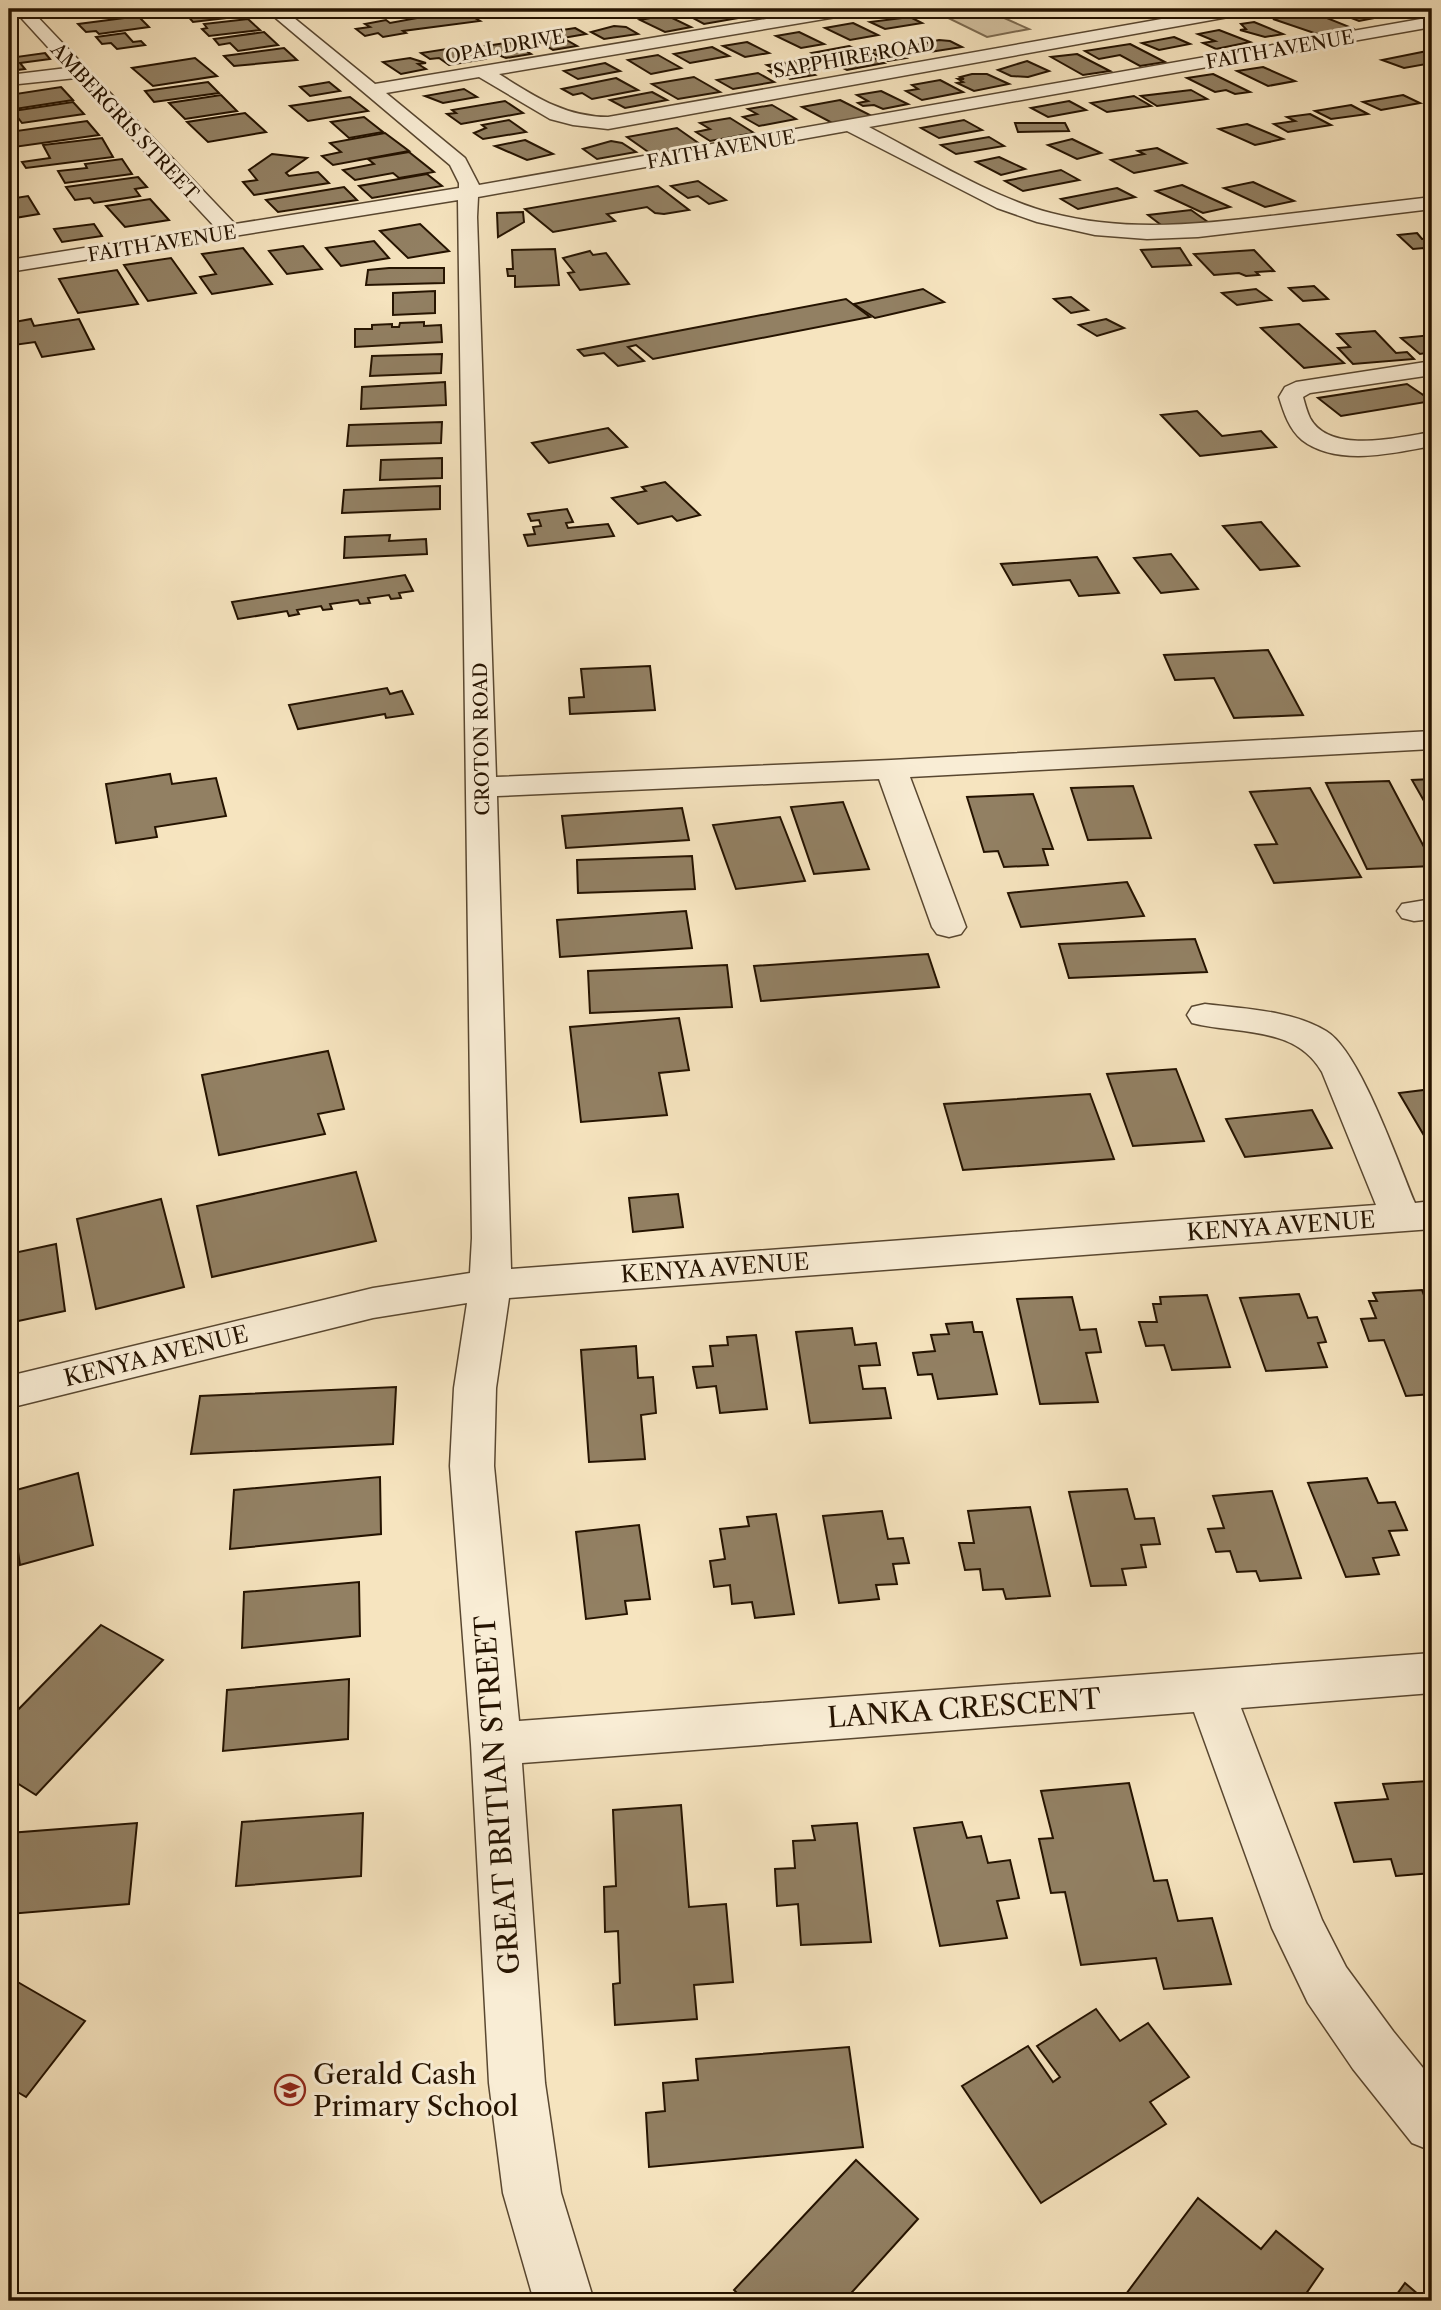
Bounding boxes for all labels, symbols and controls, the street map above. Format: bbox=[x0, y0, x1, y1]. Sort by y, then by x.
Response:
street label: OPAL DRIVE bbox=[443, 25, 567, 68]
street label: FAITH AVENUE bbox=[1204, 25, 1356, 74]
street label: SAPPHIRE ROAD bbox=[771, 32, 937, 83]
street label: AMBERGRIS STREET bbox=[45, 37, 204, 205]
street label: FAITH AVENUE bbox=[645, 125, 797, 174]
street label: FAITH AVENUE bbox=[86, 220, 238, 267]
street label: CROTON ROAD bbox=[469, 662, 494, 816]
street label: KENYA AVENUE bbox=[1186, 1205, 1376, 1247]
street label: KENYA AVENUE bbox=[620, 1247, 810, 1289]
street label: KENYA AVENUE bbox=[61, 1320, 251, 1392]
street label: GREAT BRITIAN STREET bbox=[467, 1614, 527, 1976]
street label: LANKA CRESCENT bbox=[826, 1681, 1102, 1735]
place label: Gerald Cash Primary School bbox=[313, 2057, 518, 2123]
school or university icon: Gerald Cash Primary School bbox=[273, 2073, 307, 2107]

